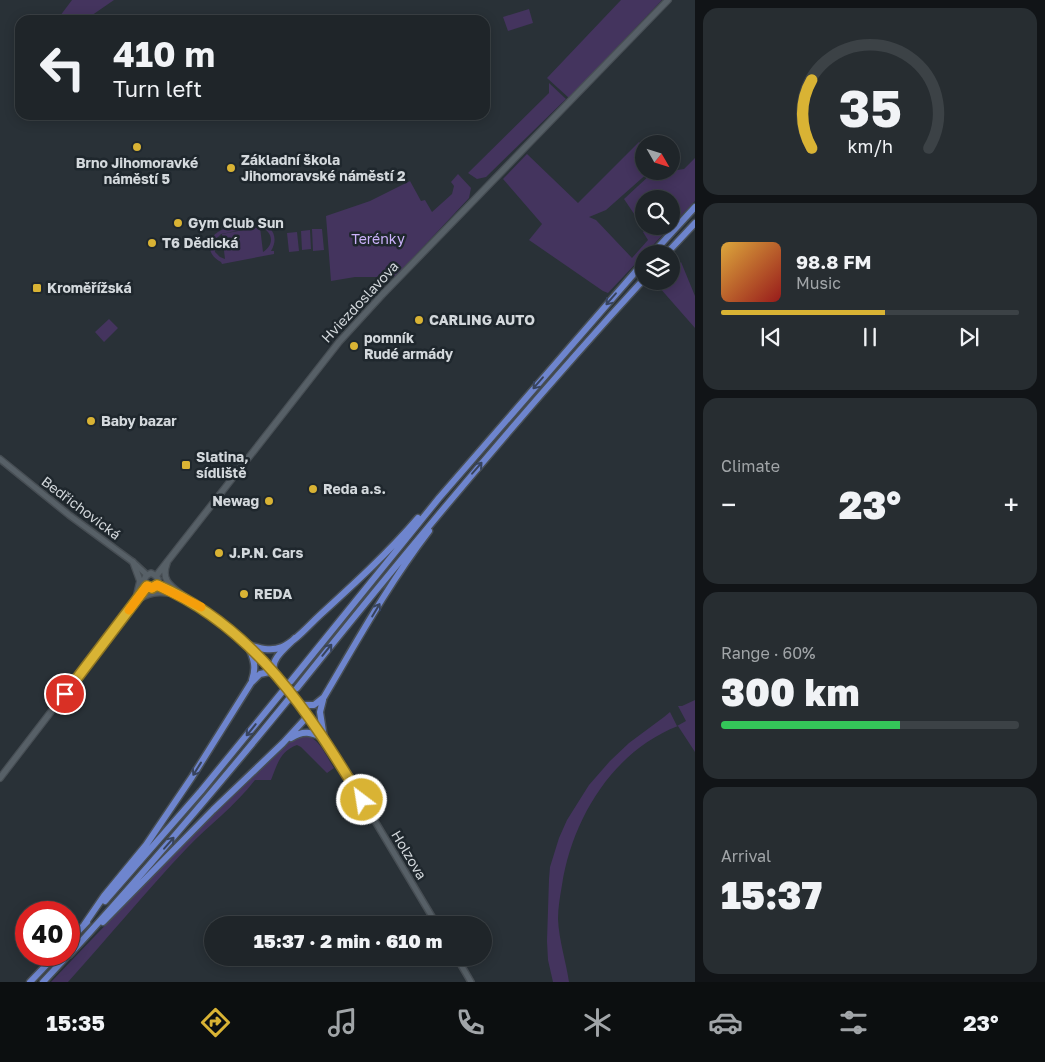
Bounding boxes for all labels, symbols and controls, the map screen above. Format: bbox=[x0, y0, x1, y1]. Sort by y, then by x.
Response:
text: 410 m bbox=[113, 33, 215, 75]
icon: left bbox=[30, 35, 95, 100]
text: Turn left bbox=[113, 75, 202, 102]
text: 35 bbox=[838, 76, 902, 138]
north arrow bbox=[635, 135, 680, 180]
map controls bbox=[635, 135, 680, 290]
text: km/h bbox=[847, 135, 893, 157]
marker: Brno Jihomoravké náměstí 5 bbox=[131, 141, 143, 153]
place label: Základní škola Jihomoravské náměstí 2 bbox=[241, 151, 406, 184]
place label: Brno Jihomoravké náměstí 5 bbox=[76, 154, 198, 187]
marker: Základní škola Jihomoravské náměstí 2 bbox=[225, 162, 237, 174]
button: search bbox=[635, 190, 680, 235]
place label: Gym Club Sun bbox=[188, 214, 284, 231]
marker: Gym Club Sun bbox=[172, 217, 184, 229]
park label: Terénky bbox=[351, 230, 405, 247]
place label: T6 Dědická bbox=[162, 234, 238, 251]
marker: T6 Dědická bbox=[146, 237, 158, 249]
button: layers bbox=[635, 245, 680, 290]
text: 98.8 FM bbox=[796, 250, 871, 273]
street label: Hviezdoslavova bbox=[318, 257, 402, 346]
text: Music bbox=[796, 273, 841, 293]
place label: Kroměřížská bbox=[47, 279, 132, 296]
marker: Kroměřížská bbox=[31, 282, 43, 294]
one-way arrow bbox=[605, 292, 617, 305]
place label: CARLING AUTO bbox=[429, 311, 535, 328]
marker: CARLING AUTO bbox=[413, 314, 425, 326]
icon: previous bbox=[757, 323, 785, 351]
icon: pause bbox=[856, 323, 884, 351]
icon: next bbox=[955, 323, 983, 351]
place label: pomník Rudé armády bbox=[364, 329, 454, 362]
marker: pomník Rudé armády bbox=[348, 340, 360, 352]
one-way arrow bbox=[533, 376, 544, 389]
place label: Baby bazar bbox=[101, 412, 177, 429]
marker: Baby bazar bbox=[85, 415, 97, 427]
place label: Slatina, sídliště bbox=[196, 448, 249, 481]
text: Climate bbox=[721, 456, 780, 476]
marker: Slatina, sídliště bbox=[180, 459, 192, 471]
one-way arrow bbox=[472, 462, 483, 475]
street label: Bedřichovická bbox=[38, 472, 124, 543]
place label: Reda a.s. bbox=[323, 480, 386, 497]
text: 23° bbox=[839, 482, 901, 527]
marker: Reda a.s. bbox=[307, 483, 319, 495]
text: − bbox=[721, 488, 736, 521]
text: + bbox=[1004, 488, 1019, 521]
place label: Newag bbox=[212, 492, 259, 509]
marker: Newag bbox=[263, 495, 275, 507]
place label: J.P.N. Cars bbox=[229, 544, 303, 561]
marker: J.P.N. Cars bbox=[213, 547, 225, 559]
place label: REDA bbox=[254, 585, 292, 602]
marker: REDA bbox=[238, 588, 250, 600]
one-way arrow bbox=[371, 603, 381, 617]
text: Range · 60% bbox=[721, 643, 816, 663]
one-way arrow bbox=[322, 644, 333, 657]
text: 300 km bbox=[721, 669, 860, 714]
pin bbox=[44, 673, 86, 715]
icon: arrive bbox=[51, 680, 79, 708]
one-way arrow bbox=[246, 723, 257, 736]
one-way arrow bbox=[192, 762, 203, 776]
position arrow bbox=[335, 773, 387, 825]
street label: Holzova bbox=[388, 827, 431, 882]
one-way arrow bbox=[163, 837, 174, 850]
text: Arrival bbox=[721, 846, 771, 866]
text: 15:37 bbox=[721, 872, 822, 917]
speed limit sign: 40 bbox=[15, 901, 80, 966]
text: 15:37 · 2 min · 610 m bbox=[254, 929, 442, 952]
icon: directions bbox=[198, 1005, 233, 1040]
icon: music bbox=[325, 1005, 360, 1040]
icon: phone bbox=[453, 1005, 488, 1040]
icon: climate bbox=[580, 1005, 615, 1040]
icon: car bbox=[708, 1005, 743, 1040]
icon: filters bbox=[836, 1005, 871, 1040]
text: 15:35 bbox=[46, 1009, 105, 1036]
text: 23° bbox=[963, 1009, 999, 1036]

